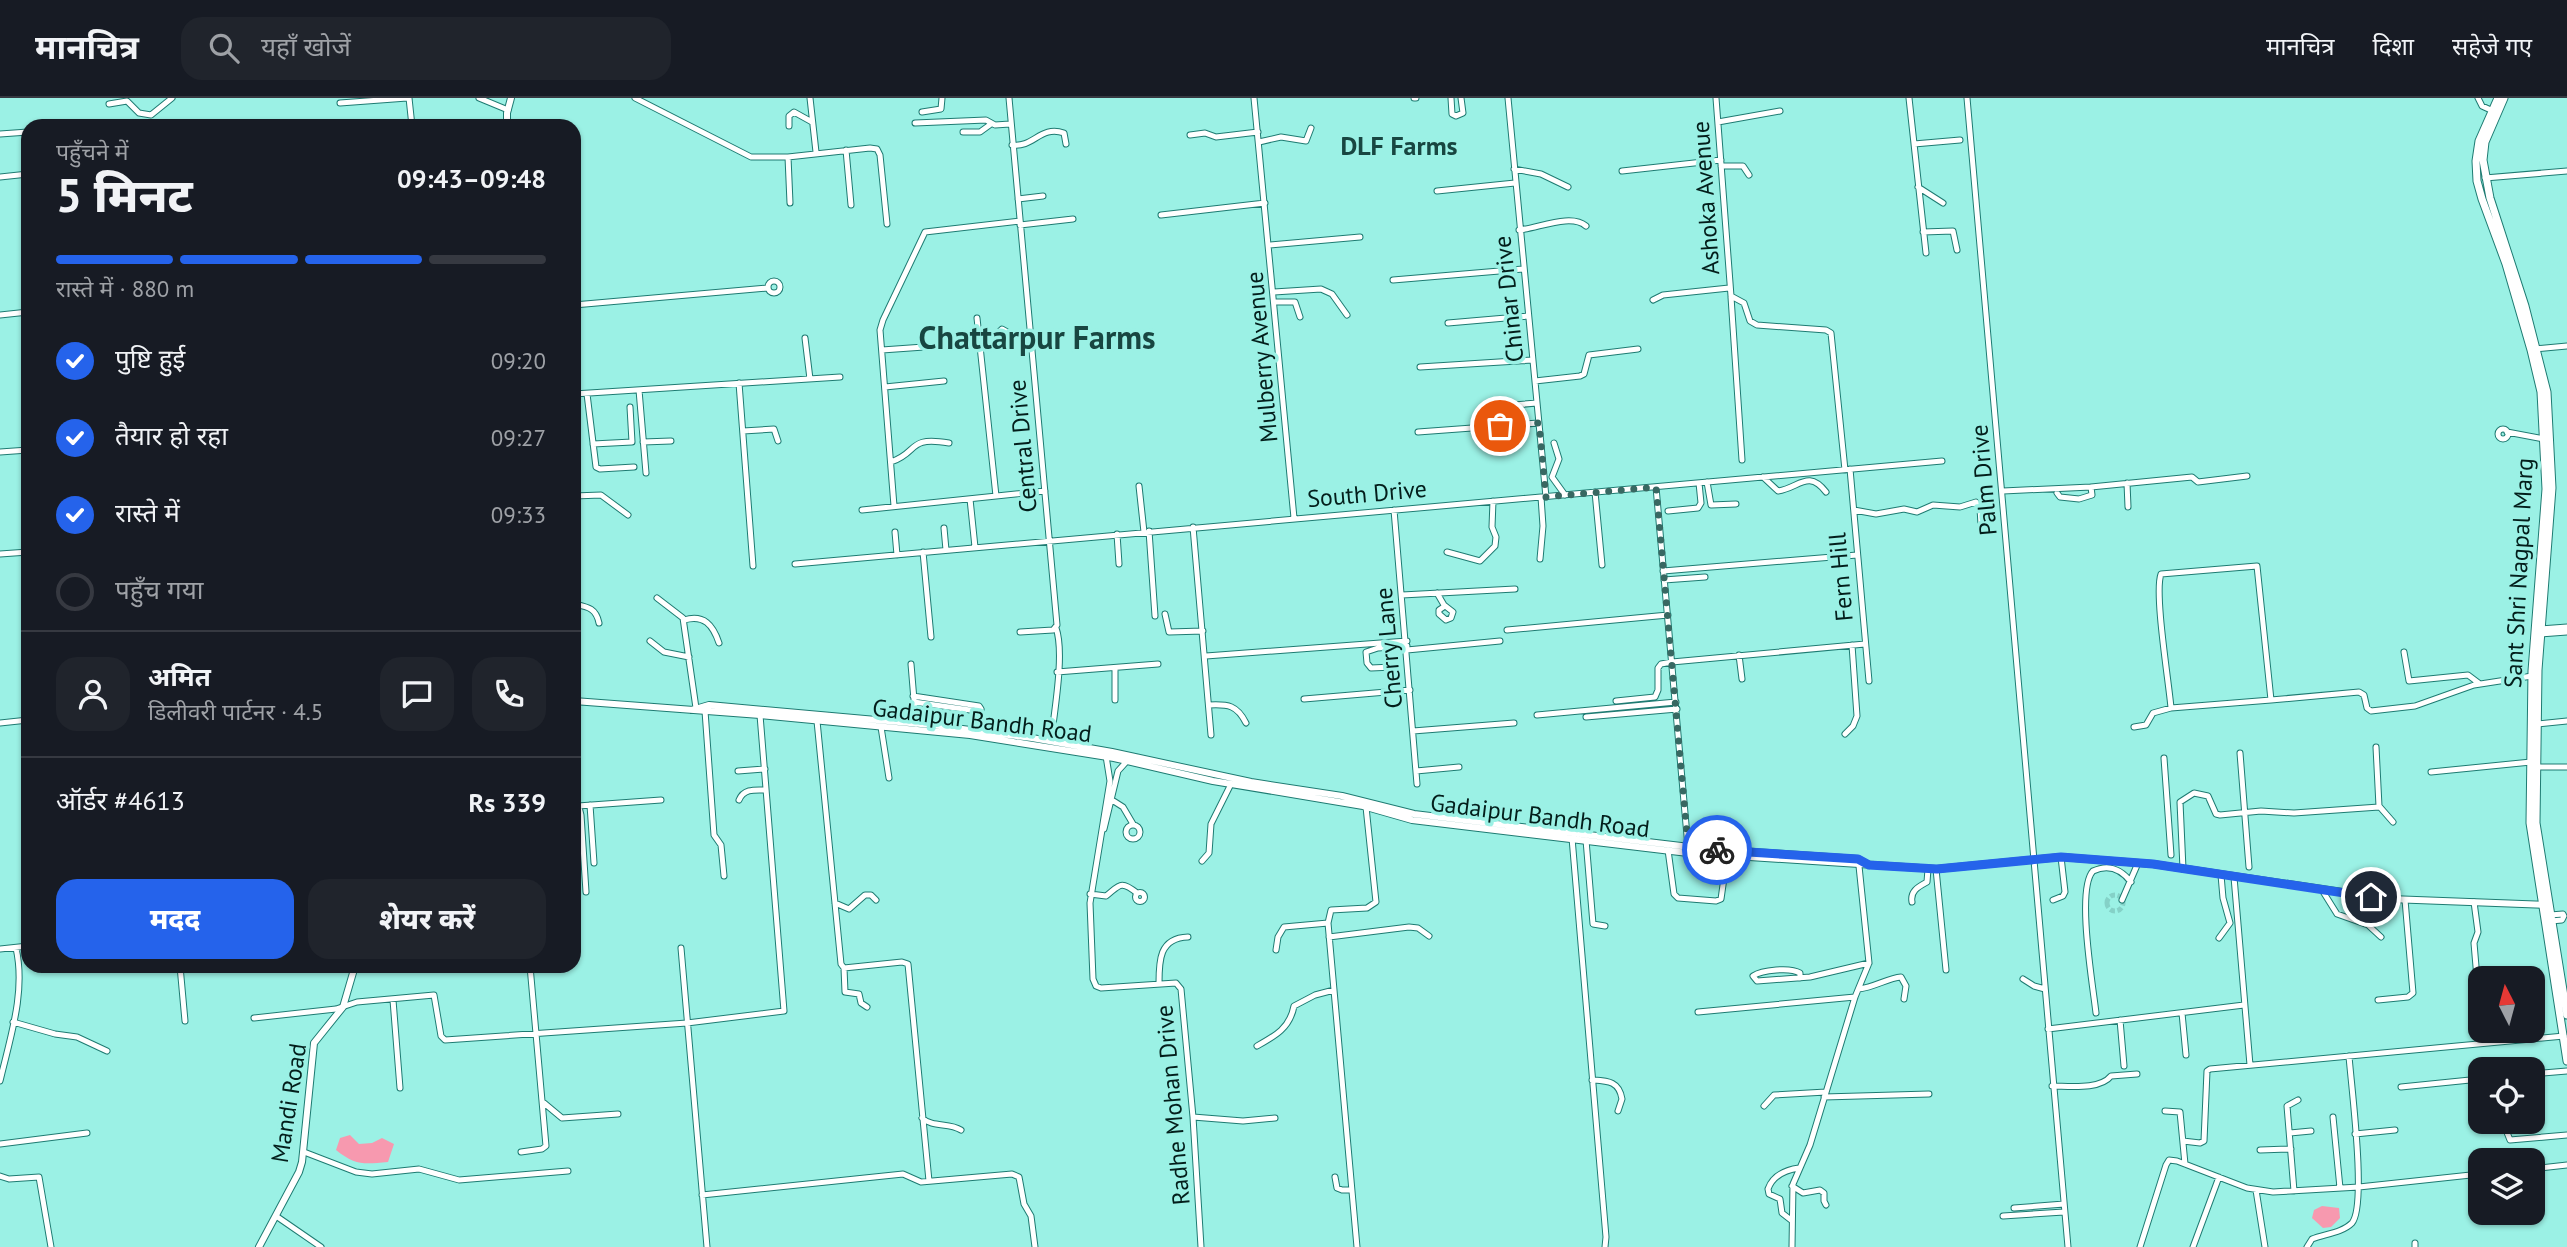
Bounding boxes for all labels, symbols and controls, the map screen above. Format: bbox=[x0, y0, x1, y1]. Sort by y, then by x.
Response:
search box bbox=[181, 17, 671, 80]
text: मानचित्र bbox=[35, 25, 139, 68]
icon: search bbox=[205, 29, 243, 67]
text: यहाँ खोजें bbox=[261, 30, 351, 63]
text: मानचित्र bbox=[2266, 31, 2335, 62]
text: दिशा bbox=[2373, 31, 2414, 62]
text: सहेजे गए bbox=[2452, 31, 2532, 62]
street label: Ashoka Avenue bbox=[1685, 120, 1726, 276]
district label: DLF Farms bbox=[1340, 129, 1458, 162]
text: पहुँचने में bbox=[56, 137, 129, 166]
text: 09:43–09:48 bbox=[397, 162, 546, 195]
text: 5 मिनट bbox=[56, 165, 193, 225]
street label: Chinar Drive bbox=[1486, 234, 1531, 364]
street label: Mulberry Avenue bbox=[1239, 270, 1284, 444]
text: रास्ते में · 880 m bbox=[56, 274, 194, 303]
district label: Chattarpur Farms bbox=[919, 316, 1155, 358]
icon: check bbox=[56, 342, 94, 380]
text: पुष्टि हुई bbox=[115, 342, 185, 375]
text: 09:20 bbox=[491, 346, 546, 375]
street label: Central Drive bbox=[1001, 378, 1044, 514]
pin bbox=[1470, 396, 1530, 456]
icon: bag bbox=[1481, 407, 1519, 445]
icon: check bbox=[56, 419, 94, 457]
text: तैयार हो रहा bbox=[115, 419, 228, 452]
text: 09:27 bbox=[491, 423, 546, 452]
street label: Palm Drive bbox=[1963, 423, 2004, 537]
street label: Sant Shri Nagpal Marg bbox=[2497, 457, 2540, 689]
street label: South Drive bbox=[1306, 473, 1428, 514]
icon: check bbox=[56, 496, 94, 534]
text: रास्ते में bbox=[115, 496, 180, 529]
text: 09:33 bbox=[491, 500, 546, 529]
street label: Fern Hill bbox=[1821, 531, 1860, 623]
text: पहुँच गया bbox=[115, 573, 203, 606]
street label: Cherry Lane bbox=[1368, 586, 1409, 710]
button: person bbox=[56, 657, 130, 731]
button: chat bbox=[380, 657, 454, 731]
button: phone bbox=[472, 657, 546, 731]
text: अमित bbox=[148, 660, 211, 693]
street label: Gadaipur Bandh Road bbox=[871, 692, 1093, 749]
text: डिलीवरी पार्टनर · 4.5 bbox=[148, 697, 323, 726]
text: ऑर्डर #4613 bbox=[56, 784, 185, 817]
text: Rs 339 bbox=[469, 786, 546, 819]
street label: Gadaipur Bandh Road bbox=[1429, 787, 1651, 844]
courier bbox=[1682, 815, 1752, 885]
icon: bike bbox=[1698, 831, 1736, 869]
pin bbox=[2341, 867, 2401, 927]
icon: home bbox=[2352, 878, 2390, 916]
button: मदद bbox=[56, 879, 294, 959]
button: शेयर करें bbox=[308, 879, 546, 959]
north arrow bbox=[2468, 966, 2544, 1043]
map controls bbox=[2468, 966, 2545, 1225]
street label: Radhe Mohan Drive bbox=[1148, 1004, 1197, 1206]
street label: Mandi Road bbox=[264, 1041, 313, 1165]
button: locate bbox=[2468, 1057, 2545, 1134]
button: layers bbox=[2468, 1148, 2545, 1225]

